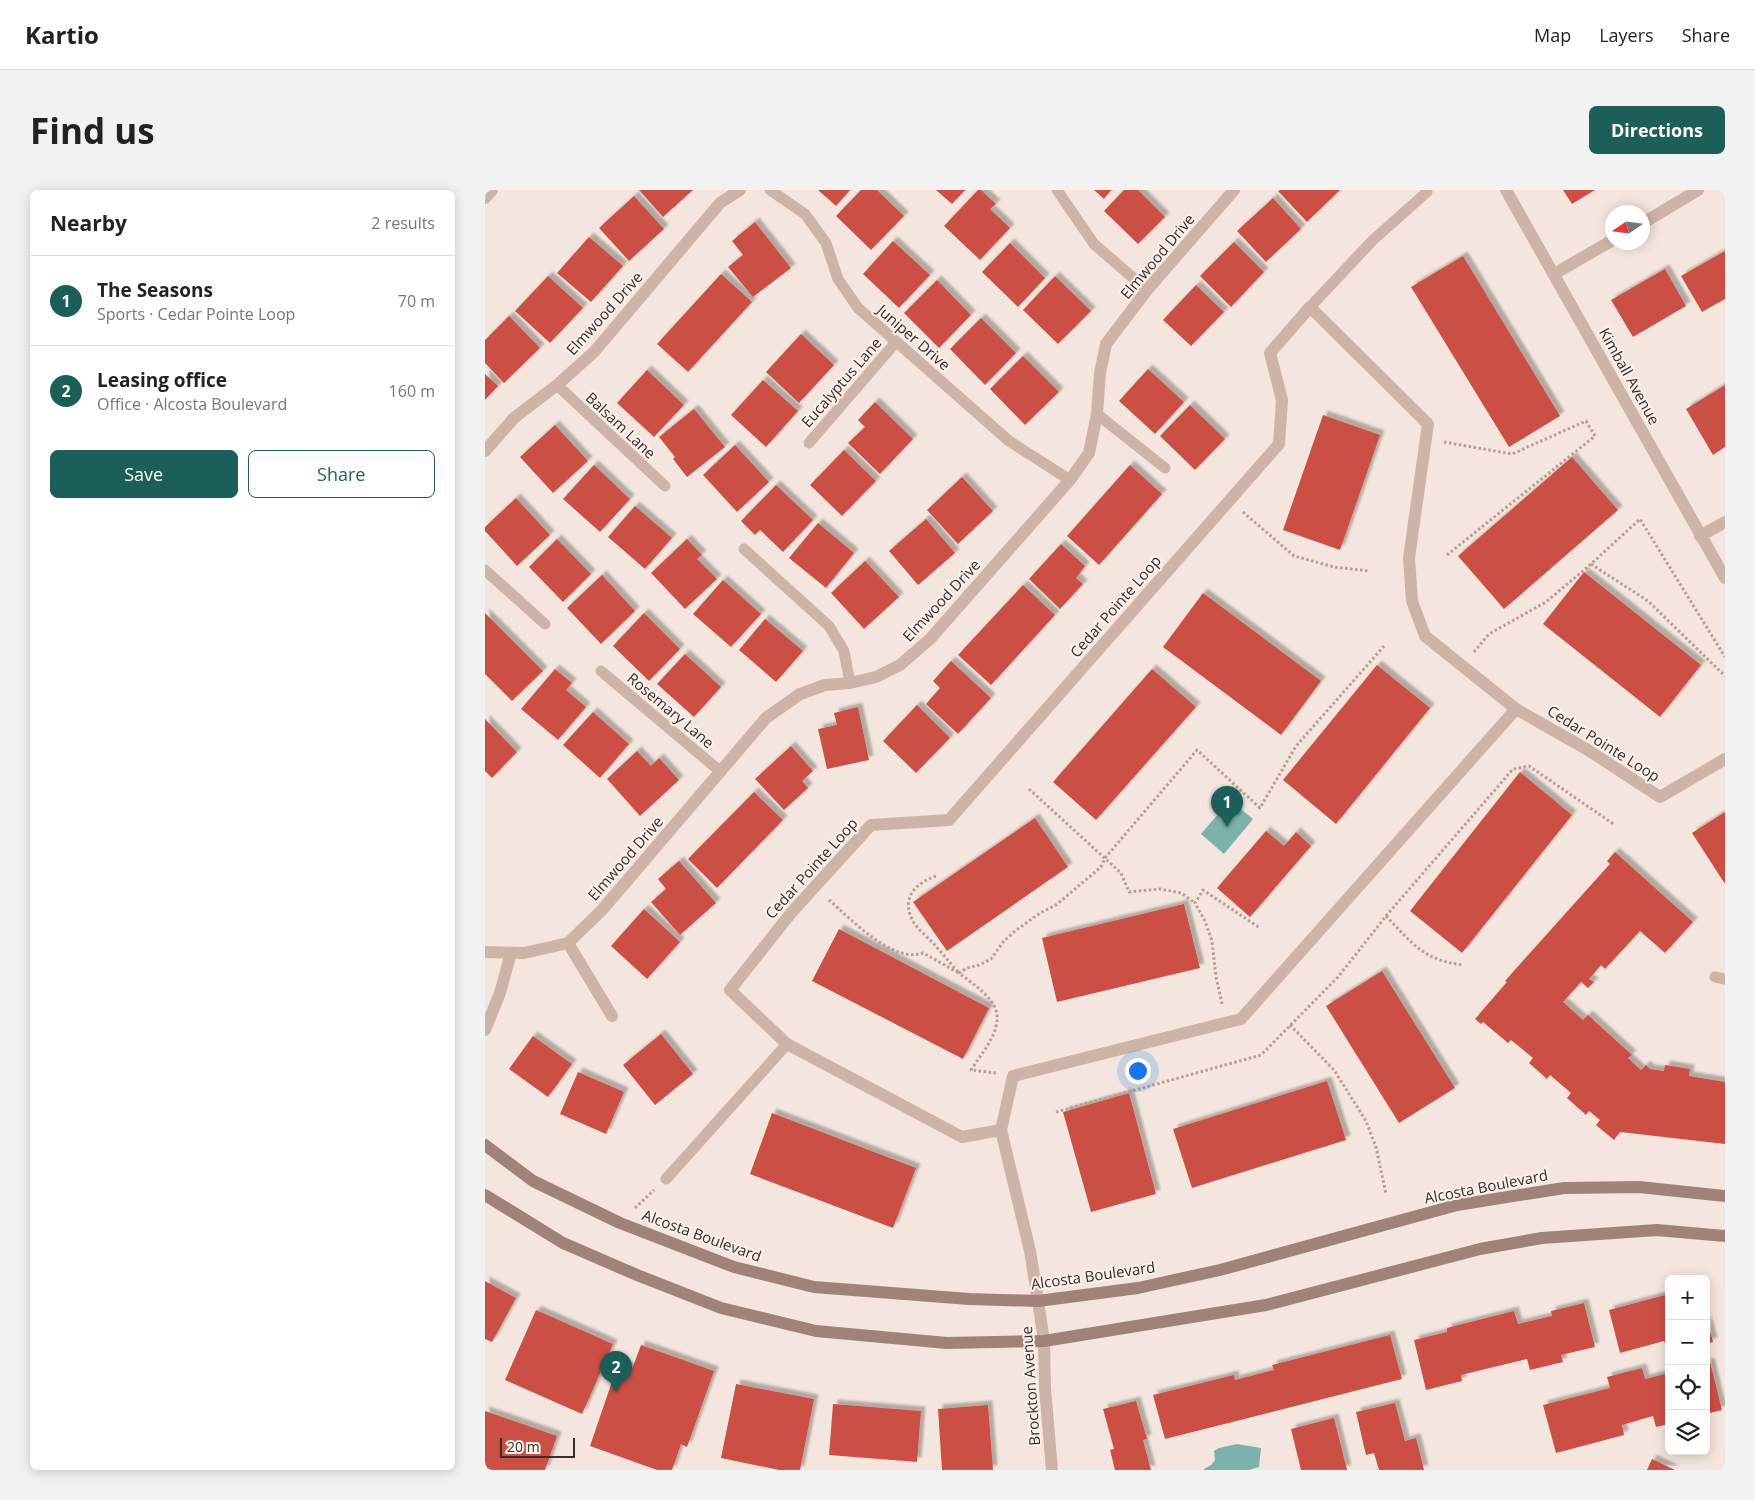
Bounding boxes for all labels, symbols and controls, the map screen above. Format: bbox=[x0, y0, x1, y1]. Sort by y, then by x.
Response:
text: Kartio bbox=[25, 18, 99, 51]
text: Map bbox=[1534, 23, 1571, 47]
text: Layers bbox=[1599, 23, 1654, 47]
text: Share bbox=[1682, 23, 1730, 47]
button: Directions bbox=[1589, 106, 1725, 154]
text: Find us bbox=[30, 107, 155, 154]
north arrow bbox=[1605, 205, 1650, 250]
text: Nearby bbox=[50, 209, 127, 237]
street label: Elmwood Drive bbox=[1115, 209, 1199, 303]
text: 2 results bbox=[371, 212, 435, 234]
street label: Elmwood Drive bbox=[561, 267, 647, 359]
text: The Seasons bbox=[97, 277, 213, 303]
text: 1 bbox=[61, 290, 71, 312]
text: 70 m bbox=[398, 290, 435, 312]
street label: Juniper Drive bbox=[872, 298, 955, 374]
text: Sports · Cedar Pointe Loop bbox=[97, 303, 295, 325]
street label: Kimball Avenue bbox=[1595, 324, 1665, 428]
street label: Eucalyptus Lane bbox=[796, 333, 886, 431]
text: Leasing office bbox=[97, 367, 227, 393]
text: 2 bbox=[61, 380, 71, 402]
text: 160 m bbox=[389, 380, 435, 402]
street label: Balsam Lane bbox=[582, 387, 660, 463]
text: Office · Alcosta Boulevard bbox=[97, 393, 287, 415]
button: Save bbox=[50, 450, 238, 498]
button: Share bbox=[248, 450, 435, 498]
street label: Cedar Pointe Loop bbox=[1065, 551, 1165, 661]
street label: Elmwood Drive bbox=[898, 555, 984, 645]
street label: Rosemary Lane bbox=[623, 668, 719, 752]
street label: Cedar Pointe Loop bbox=[1544, 700, 1664, 786]
pin: 1 bbox=[1211, 786, 1243, 827]
street label: Elmwood Drive bbox=[583, 812, 667, 904]
street label: Cedar Pointe Loop bbox=[760, 813, 862, 923]
your location bbox=[1125, 1058, 1151, 1084]
street label: Alcosta Boulevard bbox=[1423, 1164, 1549, 1208]
street label: Alcosta Boulevard bbox=[640, 1204, 764, 1266]
street label: Alcosta Boulevard bbox=[1029, 1256, 1157, 1294]
map controls bbox=[1665, 1275, 1710, 1455]
button: + bbox=[1665, 1275, 1710, 1320]
button: − bbox=[1665, 1320, 1710, 1365]
street label: Brockton Avenue bbox=[1016, 1326, 1044, 1446]
pin: 2 bbox=[600, 1351, 632, 1392]
button: locate bbox=[1665, 1365, 1710, 1410]
button: layers bbox=[1665, 1410, 1710, 1455]
scale bar bbox=[500, 1435, 575, 1458]
text: 20 m bbox=[507, 1437, 540, 1456]

